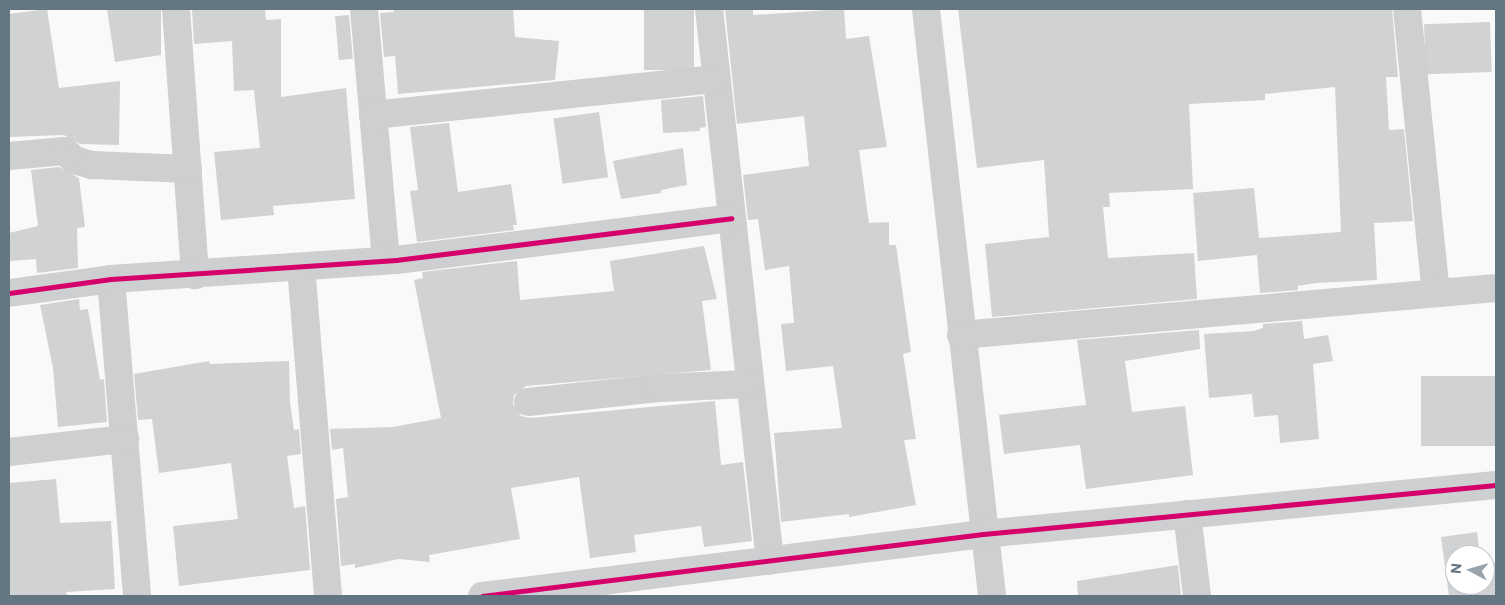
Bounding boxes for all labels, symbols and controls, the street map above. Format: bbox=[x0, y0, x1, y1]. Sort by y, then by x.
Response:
north arrow bbox=[1445, 545, 1495, 595]
text: N bbox=[1447, 562, 1465, 575]

